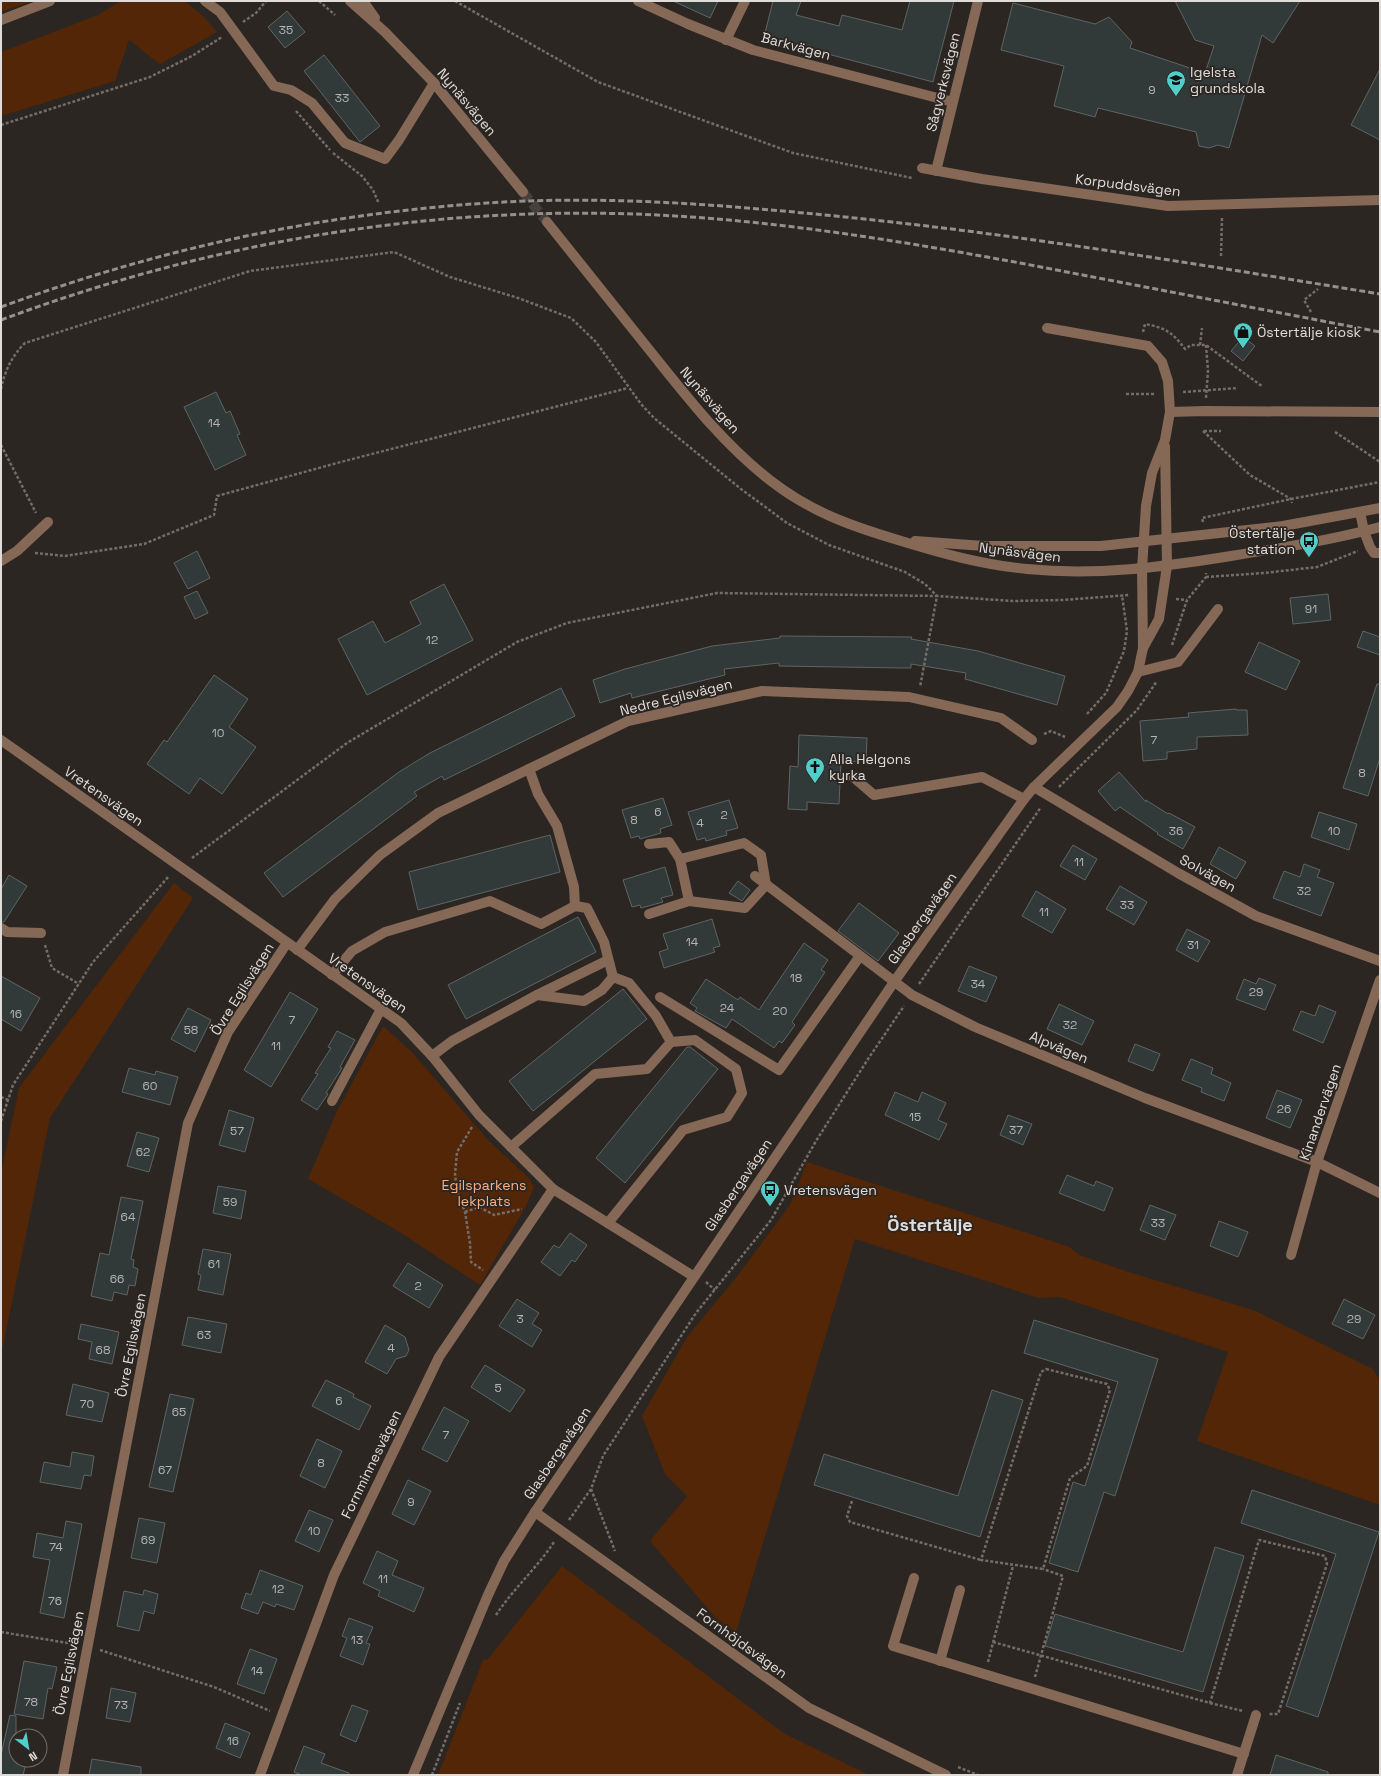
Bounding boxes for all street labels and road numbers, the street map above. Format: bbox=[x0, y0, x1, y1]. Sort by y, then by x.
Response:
street label: Barkvägen bbox=[759, 28, 833, 64]
street label: Sågverksvägen bbox=[922, 30, 964, 134]
street label: Nynäsvägen bbox=[434, 65, 500, 139]
street label: Korpuddsvägen bbox=[1074, 170, 1182, 200]
street label: Nynäsvägen bbox=[676, 363, 744, 437]
street label: Nynäsvägen bbox=[978, 538, 1062, 566]
street label: Nedre Egilsvägen bbox=[618, 674, 734, 720]
street label: Vretensvägen bbox=[61, 762, 147, 830]
street label: Solvägen bbox=[1177, 850, 1239, 896]
street label: Glasbergavägen bbox=[884, 869, 960, 967]
street label: Övre Egilsvägen bbox=[206, 939, 278, 1039]
street label: Vretensvägen bbox=[325, 949, 411, 1017]
street label: Alpvägen bbox=[1027, 1027, 1091, 1067]
street label: Kinandervägen bbox=[1295, 1061, 1345, 1163]
street label: Glasbergavägen bbox=[700, 1135, 776, 1235]
street label: Övre Egilsvägen bbox=[112, 1291, 150, 1399]
street label: Glasbergavägen bbox=[519, 1403, 595, 1503]
street label: Fornminnesvägen bbox=[337, 1407, 405, 1521]
street label: Fornhöjdsvägen bbox=[693, 1604, 791, 1682]
street label: Övre Egilsvägen bbox=[50, 1609, 88, 1717]

